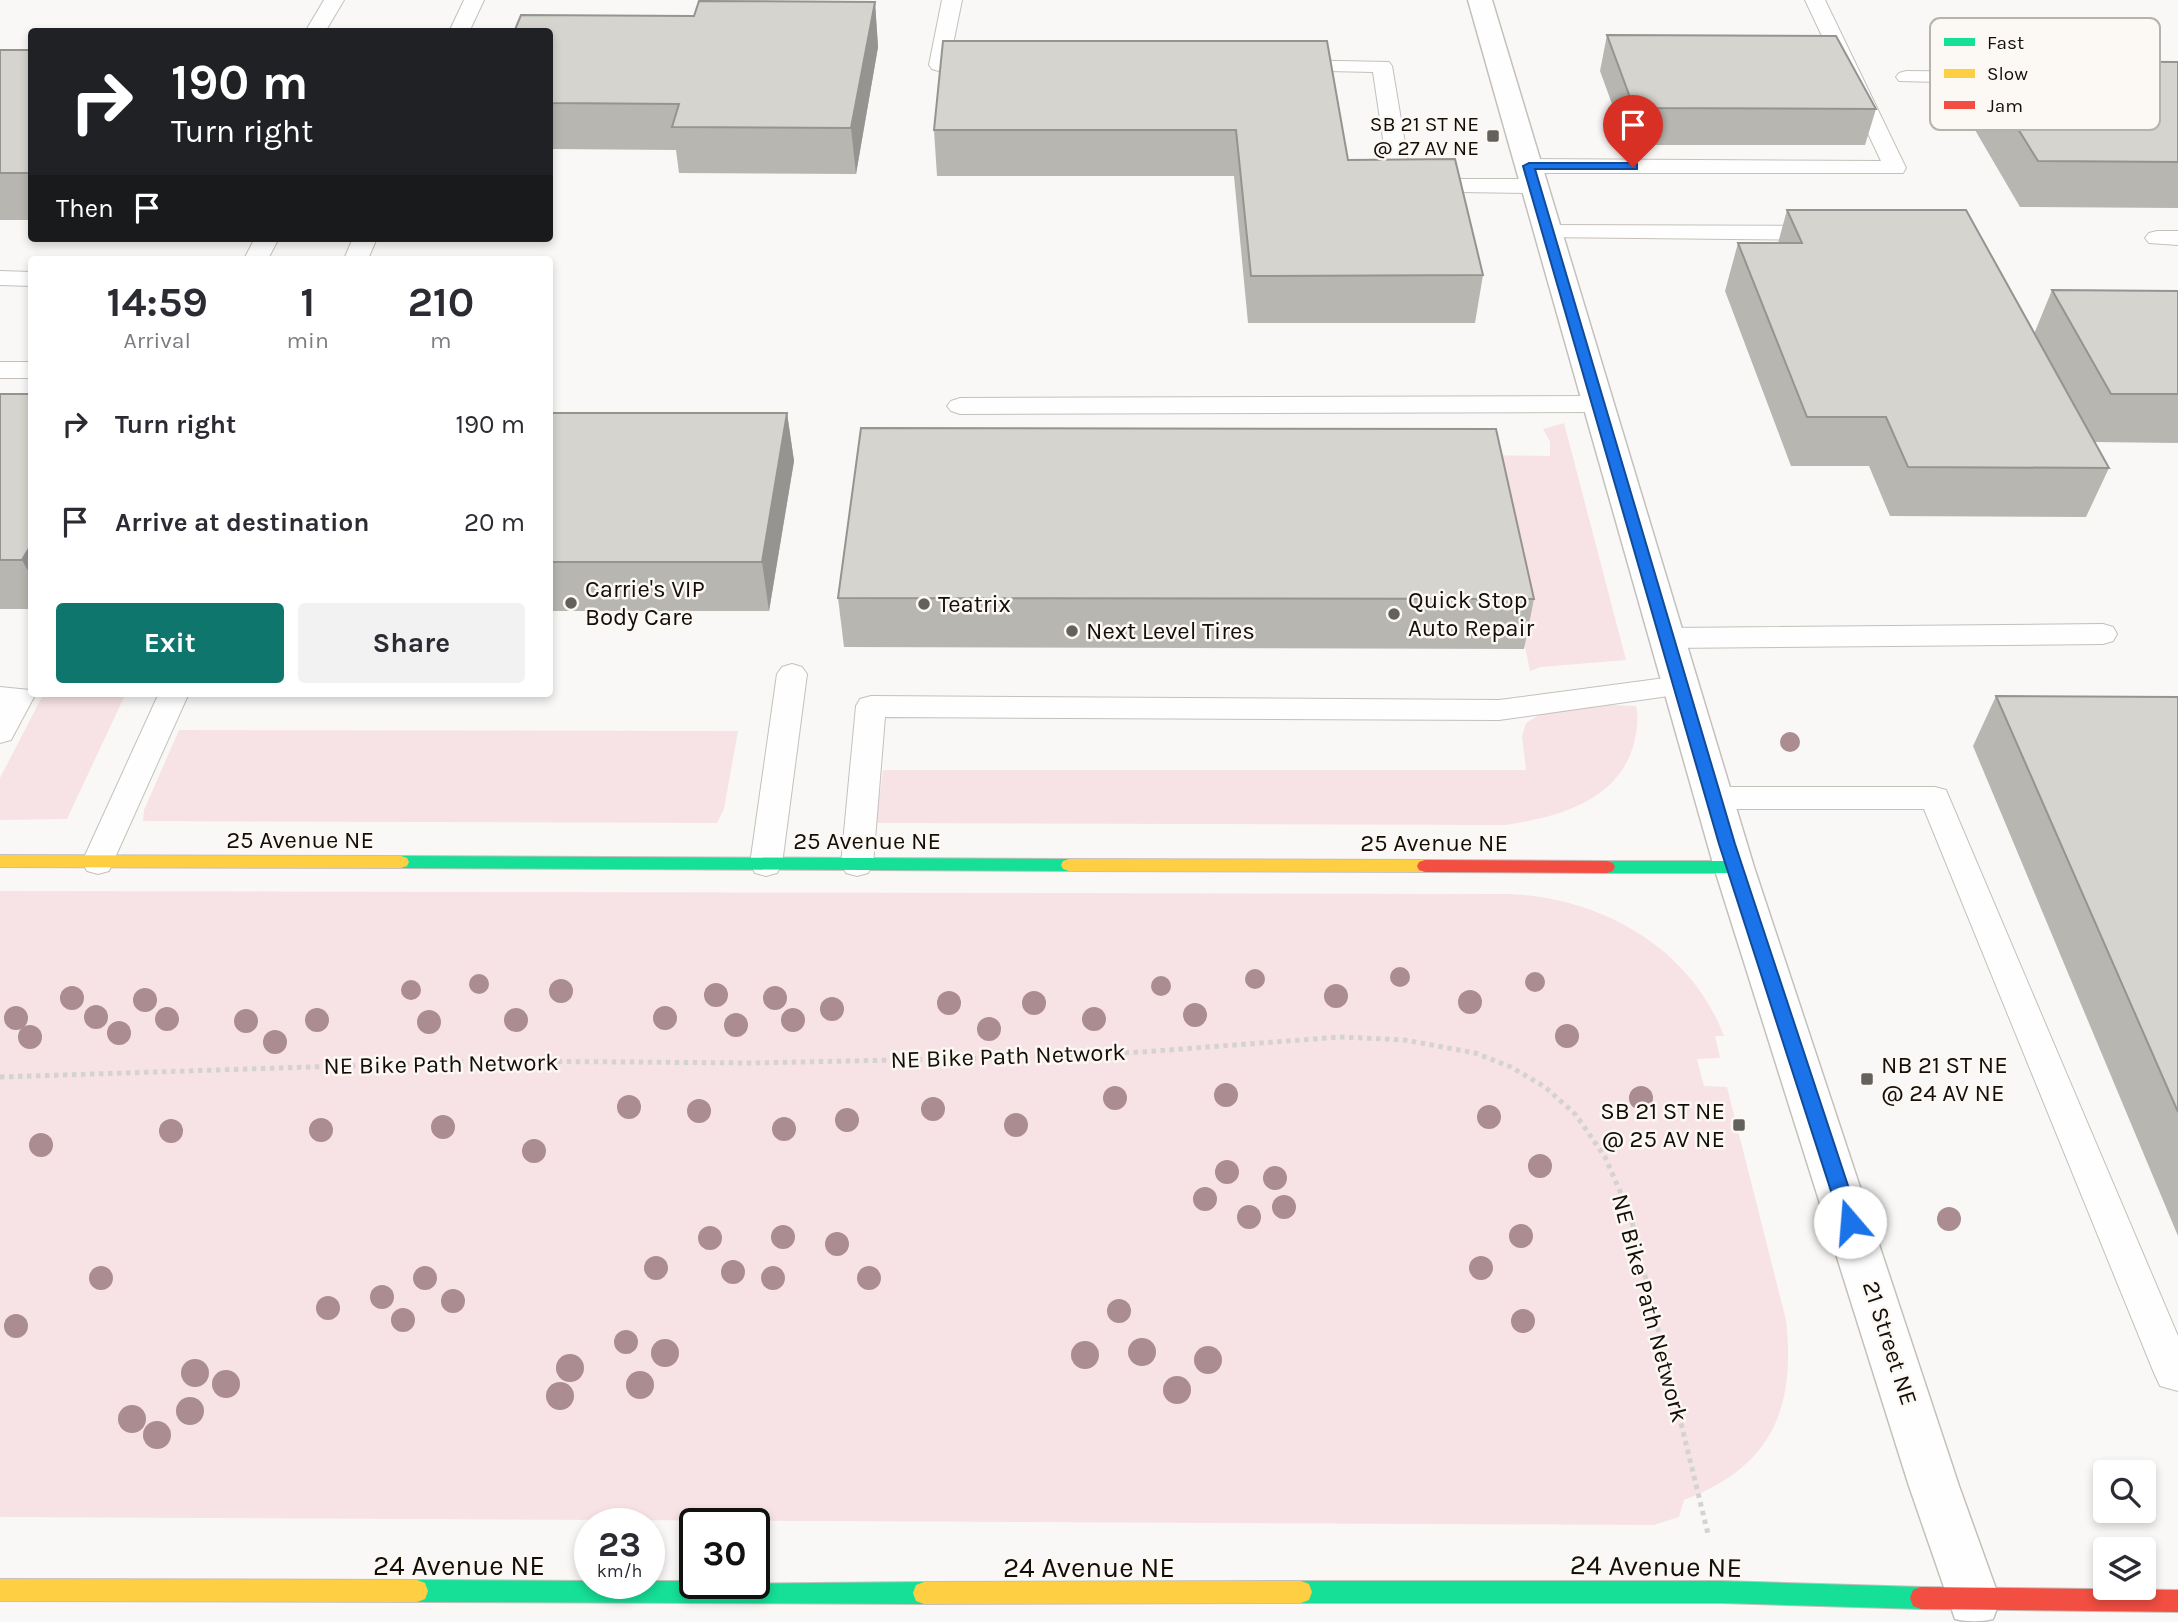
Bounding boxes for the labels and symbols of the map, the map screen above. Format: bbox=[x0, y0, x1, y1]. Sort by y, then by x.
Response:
legend bbox=[1930, 18, 2160, 130]
text: Fast bbox=[1987, 32, 2024, 54]
text: Slow bbox=[1987, 63, 2028, 85]
pin bbox=[1603, 95, 1663, 167]
text: Jam bbox=[1987, 95, 2023, 117]
place label: SB 21 ST NE @ 27 AV NE bbox=[1370, 112, 1479, 160]
marker: SB 21 ST NE @ 27 AV NE bbox=[1485, 128, 1501, 144]
place label: Carrie's VIP Body Care bbox=[585, 575, 705, 631]
place label: Quick Stop Auto Repair bbox=[1408, 586, 1535, 642]
place label: Teatrix bbox=[938, 590, 1011, 618]
marker: Carrie's VIP Body Care bbox=[563, 595, 579, 611]
marker: Teatrix bbox=[916, 596, 932, 612]
marker: Quick Stop Auto Repair bbox=[1386, 606, 1402, 622]
place label: Next Level Tires bbox=[1086, 617, 1255, 645]
marker: Next Level Tires bbox=[1064, 623, 1080, 639]
street label: 25 Avenue NE bbox=[226, 826, 374, 854]
street label: 25 Avenue NE bbox=[793, 827, 941, 855]
street label: 25 Avenue NE bbox=[1360, 829, 1508, 857]
street label: NE Bike Path Network bbox=[890, 1038, 1126, 1074]
street label: NE Bike Path Network bbox=[323, 1048, 559, 1080]
place label: NB 21 ST NE @ 24 AV NE bbox=[1881, 1051, 2008, 1107]
marker: NB 21 ST NE @ 24 AV NE bbox=[1859, 1071, 1875, 1087]
place label: SB 21 ST NE @ 25 AV NE bbox=[1600, 1097, 1725, 1153]
marker: SB 21 ST NE @ 25 AV NE bbox=[1731, 1117, 1747, 1133]
position arrow bbox=[1813, 1185, 1887, 1259]
street label: NE Bike Path Network bbox=[1606, 1191, 1694, 1425]
street label: 21 Street NE bbox=[1857, 1277, 1923, 1409]
speed limit sign: 30 bbox=[679, 1508, 770, 1599]
street label: 24 Avenue NE bbox=[1570, 1548, 1742, 1584]
street label: 24 Avenue NE bbox=[373, 1549, 545, 1582]
street label: 24 Avenue NE bbox=[1003, 1551, 1175, 1584]

